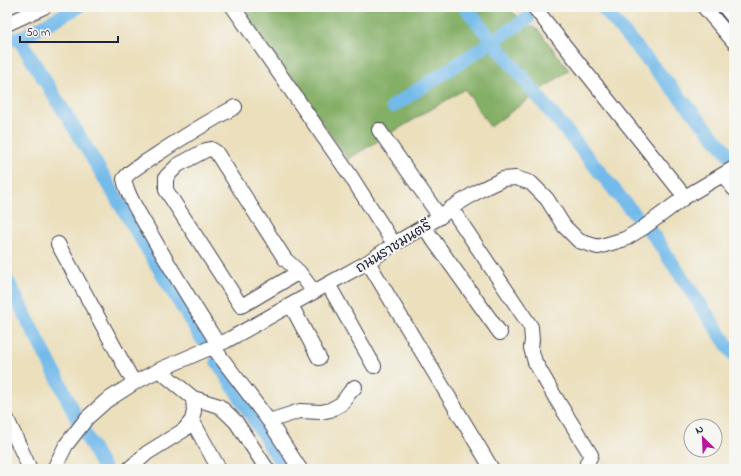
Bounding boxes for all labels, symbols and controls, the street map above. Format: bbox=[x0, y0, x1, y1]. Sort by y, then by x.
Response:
scale bar bbox=[20, 18, 118, 44]
text: 50 m bbox=[26, 24, 50, 42]
street label: ถนนราชมนตรี bbox=[352, 215, 436, 279]
north arrow bbox=[683, 418, 723, 458]
text: N bbox=[693, 421, 706, 439]

